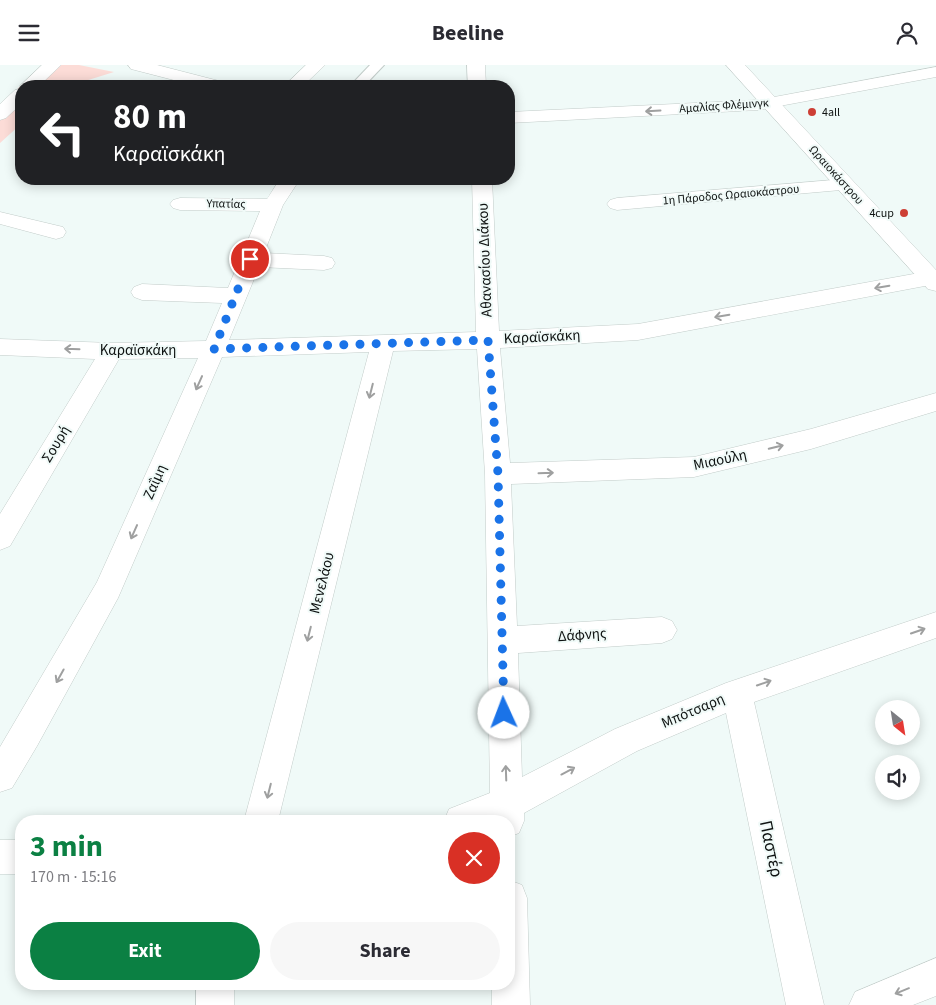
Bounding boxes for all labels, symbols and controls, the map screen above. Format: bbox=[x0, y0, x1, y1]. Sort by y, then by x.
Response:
text: Beeline bbox=[432, 17, 504, 49]
icon: menu bbox=[15, 19, 43, 47]
icon: person bbox=[893, 19, 921, 47]
text: 80 m bbox=[113, 92, 187, 142]
street label: Αμαλίας Φλέμινγκ bbox=[679, 94, 769, 118]
icon: left bbox=[30, 100, 95, 165]
place label: 4all bbox=[822, 104, 840, 121]
one-way arrow bbox=[645, 106, 661, 116]
marker: 4all bbox=[806, 106, 818, 118]
text: Καραϊσκάκη bbox=[113, 138, 225, 170]
street label: Ωραιοκάστρου bbox=[805, 142, 867, 208]
street label: 1η Πάροδος Ωραιοκάστρου bbox=[662, 181, 800, 209]
street label: Υπατίας bbox=[205, 195, 246, 213]
street label: Αθανασίου Διάκου bbox=[473, 203, 497, 317]
place label: 4cup bbox=[869, 205, 894, 222]
marker: 4cup bbox=[898, 207, 910, 219]
pin bbox=[229, 238, 271, 280]
icon: arrive bbox=[236, 245, 264, 273]
one-way arrow bbox=[875, 283, 891, 292]
one-way arrow bbox=[715, 312, 731, 322]
street label: Καραϊσκάκη bbox=[503, 325, 581, 349]
street label: Καραϊσκάκη bbox=[100, 340, 176, 361]
one-way arrow bbox=[64, 345, 80, 354]
one-way arrow bbox=[194, 375, 204, 390]
one-way arrow bbox=[366, 383, 375, 399]
street label: Σουρή bbox=[37, 422, 75, 466]
one-way arrow bbox=[768, 442, 784, 451]
street label: Μιαούλη bbox=[691, 444, 749, 476]
street label: Ζαΐμη bbox=[138, 461, 172, 503]
one-way arrow bbox=[538, 468, 554, 477]
one-way arrow bbox=[128, 524, 138, 539]
street label: Μενελάου bbox=[304, 550, 340, 616]
street label: Δάφνης bbox=[557, 623, 608, 647]
one-way arrow bbox=[304, 625, 313, 641]
one-way arrow bbox=[910, 626, 925, 635]
one-way arrow bbox=[54, 668, 64, 683]
one-way arrow bbox=[756, 678, 772, 688]
position arrow bbox=[477, 686, 529, 738]
street label: Μπότσαρη bbox=[658, 688, 728, 734]
north arrow bbox=[875, 700, 920, 745]
map controls bbox=[875, 700, 920, 800]
button: sound bbox=[875, 755, 920, 800]
one-way arrow bbox=[501, 765, 510, 781]
one-way arrow bbox=[561, 766, 576, 776]
one-way arrow bbox=[264, 783, 273, 799]
street label: Παστέρ bbox=[753, 818, 789, 880]
text: 3 min bbox=[30, 825, 103, 868]
button: close bbox=[448, 832, 500, 884]
text: 170 m · 15:16 bbox=[30, 866, 117, 888]
button: Exit bbox=[30, 922, 260, 980]
button: Share bbox=[270, 922, 500, 980]
one-way arrow bbox=[895, 987, 910, 996]

